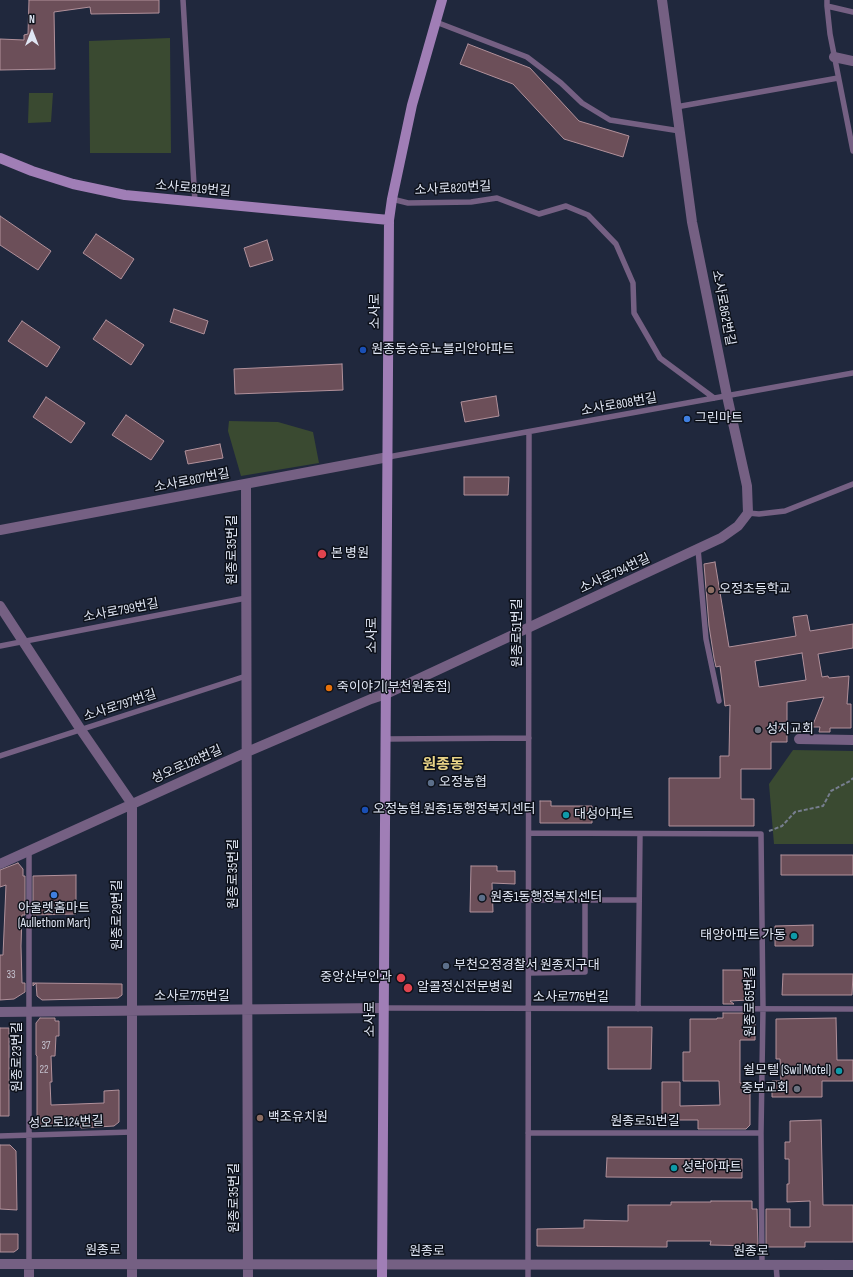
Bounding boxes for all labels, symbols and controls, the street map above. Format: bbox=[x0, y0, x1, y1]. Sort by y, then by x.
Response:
north arrow bbox=[12, 12, 52, 52]
text: N bbox=[29, 13, 35, 26]
street label: 소사로819번길 bbox=[155, 178, 231, 200]
street label: 소사로820번길 bbox=[414, 179, 492, 199]
street label: 소사로862번길 bbox=[708, 269, 738, 347]
street label: 소사로 bbox=[368, 293, 384, 329]
place label: 원종동승윤노블리안아파트 bbox=[371, 342, 515, 358]
marker: 원종동승윤노블리안아파트 bbox=[358, 345, 368, 355]
street label: 소사로808번길 bbox=[580, 391, 658, 419]
place label: 그린마트 bbox=[695, 411, 743, 427]
marker: 그린마트 bbox=[682, 414, 692, 424]
street label: 소사로807번길 bbox=[153, 466, 231, 496]
street label: 원종로35번길 bbox=[225, 515, 241, 585]
place label: 본 병원 bbox=[331, 546, 369, 562]
marker: 본 병원 bbox=[316, 548, 328, 560]
street label: 소사로794번길 bbox=[577, 551, 653, 597]
place label: 오정초등학교 bbox=[719, 582, 791, 598]
marker: 오정초등학교 bbox=[706, 585, 716, 595]
street label: 소사로799번길 bbox=[82, 596, 160, 626]
street label: 원종로51번길 bbox=[510, 598, 526, 668]
street label: 소사로 bbox=[365, 617, 381, 653]
place label: 죽이야기(부천원종점) bbox=[337, 680, 450, 696]
marker: 죽이야기(부천원종점) bbox=[324, 683, 334, 693]
street label: 소사로797번길 bbox=[81, 687, 159, 725]
place label: 성지교회 bbox=[766, 722, 814, 738]
marker: 성지교회 bbox=[753, 725, 763, 735]
street label: 성오로128번길 bbox=[149, 743, 225, 787]
district label: 원종동 bbox=[422, 756, 464, 774]
place label: 오정농협 bbox=[439, 775, 487, 791]
marker: 오정농협 bbox=[426, 778, 436, 788]
place label: 오정농협.원종1동행정복지센터 bbox=[373, 802, 535, 818]
marker: 오정농협.원종1동행정복지센터 bbox=[360, 805, 370, 815]
place label: 대성아파트 bbox=[574, 807, 634, 823]
marker: 대성아파트 bbox=[561, 810, 571, 820]
street label: 원종로35번길 bbox=[226, 839, 242, 909]
street label: 원종로29번길 bbox=[110, 880, 126, 950]
marker: 아울렛홈마트 (Aullethom Mart) bbox=[49, 890, 59, 900]
place label: 원종1동행정복지센터 bbox=[490, 890, 602, 906]
marker: 원종1동행정복지센터 bbox=[477, 893, 487, 903]
place label: 아울렛홈마트 (Aullethom Mart) bbox=[18, 901, 90, 932]
place label: 태양아파트 가동 bbox=[700, 928, 786, 944]
marker: 태양아파트 가동 bbox=[789, 931, 799, 941]
place label: 부천오정경찰서 원종지구대 bbox=[454, 958, 600, 974]
marker: 부천오정경찰서 원종지구대 bbox=[441, 961, 451, 971]
street label: 원종로65번길 bbox=[743, 967, 759, 1037]
house number: 33 bbox=[6, 968, 16, 982]
place label: 중앙산부인과 bbox=[320, 970, 392, 986]
marker: 중앙산부인과 bbox=[395, 972, 407, 984]
place label: 알콜정신전문병원 bbox=[417, 980, 513, 996]
marker: 알콜정신전문병원 bbox=[402, 982, 414, 994]
street label: 소사로775번길 bbox=[154, 989, 230, 1005]
street label: 소사로776번길 bbox=[533, 990, 609, 1006]
street label: 소사로 bbox=[363, 1001, 379, 1037]
street label: 원종로23번길 bbox=[10, 1022, 26, 1092]
house number: 37 bbox=[41, 1039, 51, 1053]
house number: 22 bbox=[39, 1063, 49, 1077]
place label: 쉴모텔 (Swil Motel) bbox=[743, 1063, 831, 1079]
marker: 쉴모텔 (Swil Motel) bbox=[834, 1066, 844, 1076]
place label: 중보교회 bbox=[741, 1081, 789, 1097]
marker: 중보교회 bbox=[792, 1084, 802, 1094]
place label: 백조유치원 bbox=[268, 1110, 328, 1126]
marker: 백조유치원 bbox=[255, 1113, 265, 1123]
street label: 성오로124번길 bbox=[28, 1114, 104, 1132]
street label: 원종로51번길 bbox=[610, 1114, 680, 1130]
place label: 성락아파트 bbox=[682, 1160, 742, 1176]
street label: 원종로35번길 bbox=[227, 1163, 243, 1233]
marker: 성락아파트 bbox=[669, 1163, 679, 1173]
street label: 원종로 bbox=[85, 1243, 121, 1259]
street label: 원종로 bbox=[409, 1244, 445, 1260]
street label: 원종로 bbox=[733, 1244, 769, 1260]

